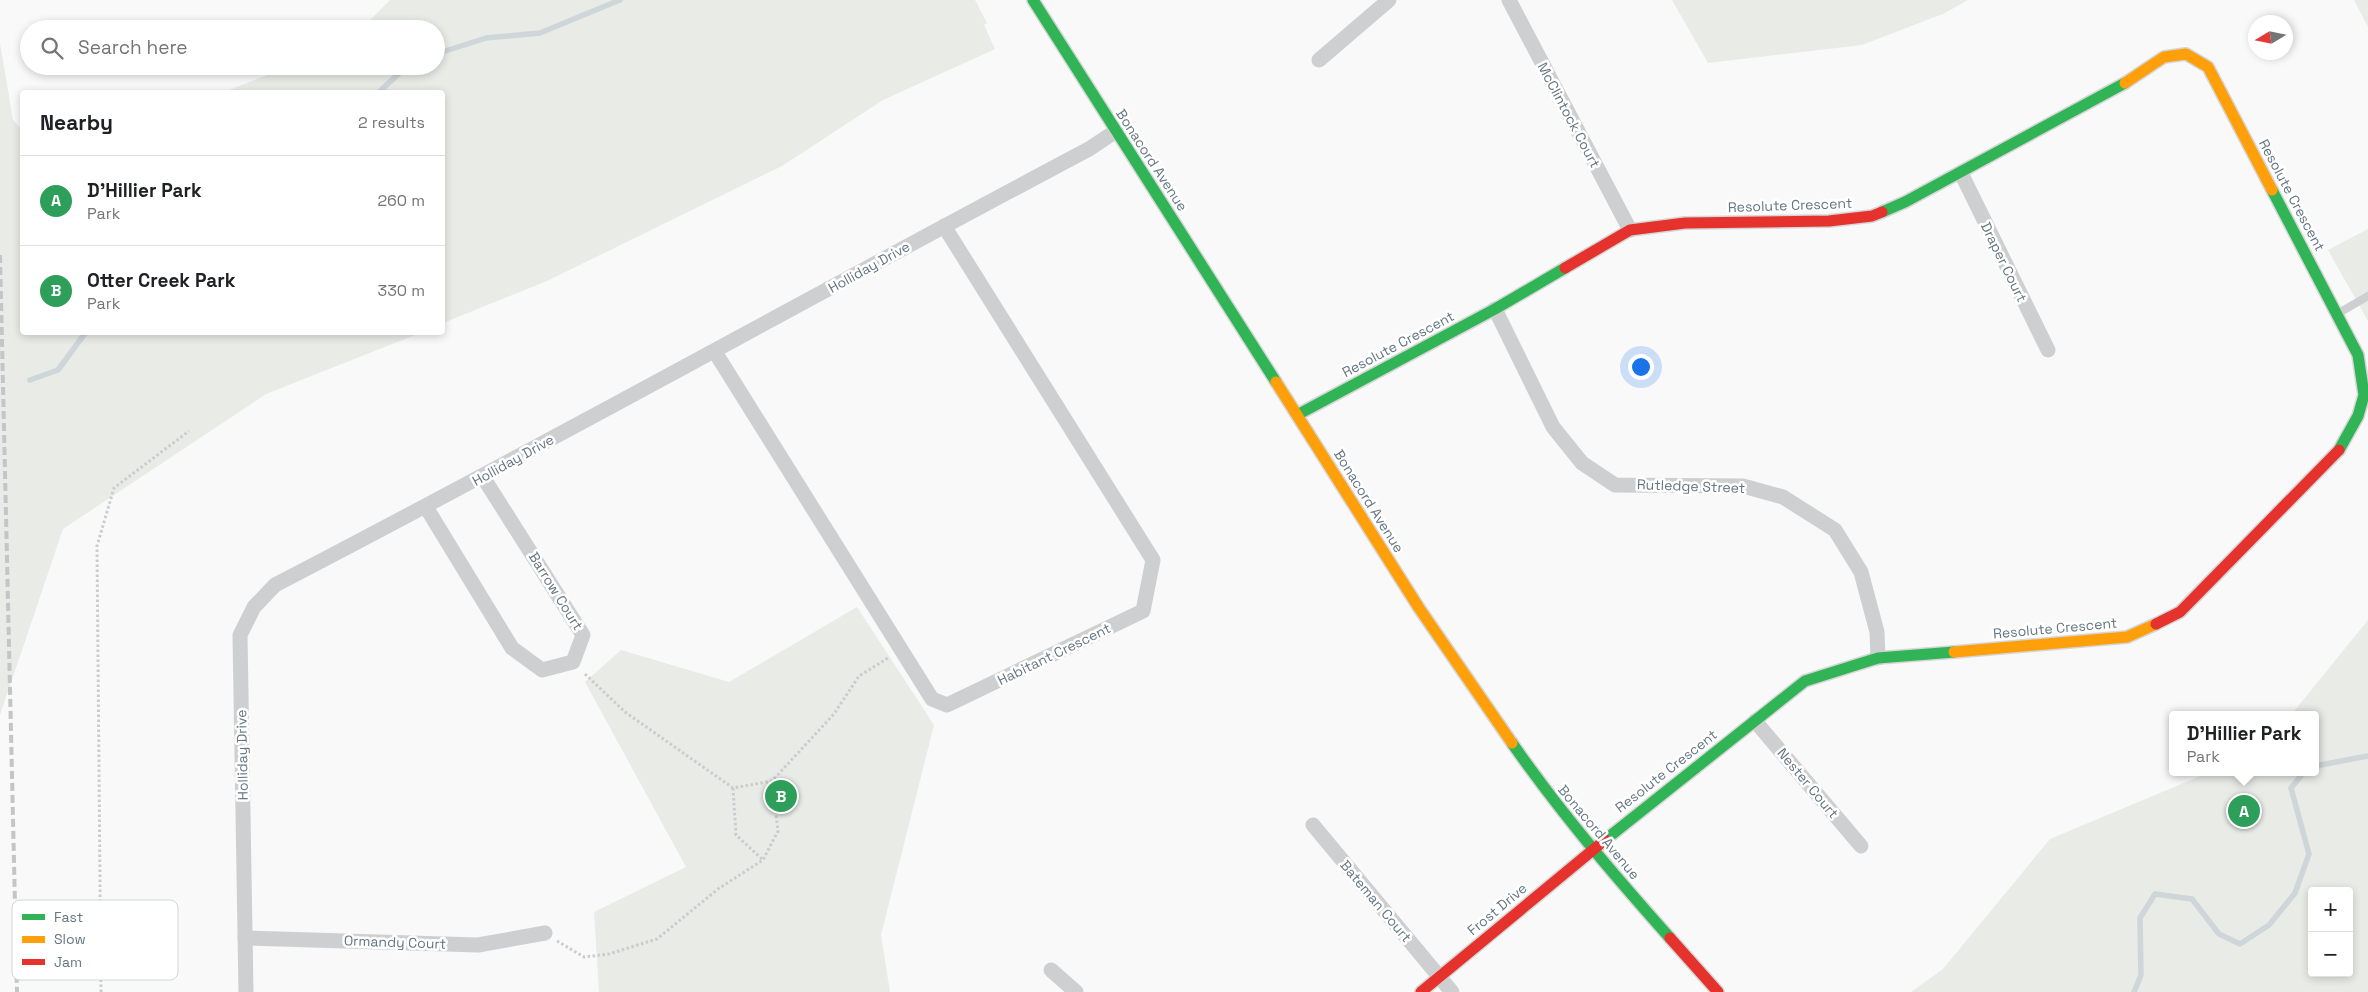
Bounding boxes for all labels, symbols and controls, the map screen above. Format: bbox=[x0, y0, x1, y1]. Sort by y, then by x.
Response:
north arrow bbox=[2248, 15, 2293, 60]
search box bbox=[20, 20, 445, 75]
icon: search bbox=[38, 34, 66, 62]
text: Search here bbox=[78, 35, 188, 60]
street label: McClintock Court bbox=[1534, 59, 1604, 171]
street label: Bonacord Avenue bbox=[1112, 105, 1192, 215]
text: Nearby bbox=[40, 109, 113, 136]
text: 2 results bbox=[358, 112, 425, 133]
street label: Resolute Crescent bbox=[2255, 136, 2329, 254]
text: D'Hillier Park bbox=[87, 178, 202, 203]
text: A bbox=[51, 190, 61, 211]
text: 260 m bbox=[377, 190, 425, 211]
street label: Resolute Crescent bbox=[1728, 194, 1852, 216]
text: Park bbox=[87, 203, 120, 224]
street label: Draper Court bbox=[1977, 219, 2031, 305]
street label: Holliday Drive bbox=[825, 237, 913, 297]
text: Otter Creek Park bbox=[87, 268, 235, 293]
text: B bbox=[51, 280, 61, 301]
text: 330 m bbox=[378, 280, 425, 301]
text: Park bbox=[87, 293, 120, 314]
street label: Resolute Crescent bbox=[1339, 307, 1457, 381]
your location bbox=[1628, 354, 1654, 380]
street label: Holliday Drive bbox=[469, 430, 557, 490]
street label: Bonacord Avenue bbox=[1330, 446, 1408, 556]
street label: Rutledge Street bbox=[1637, 475, 1745, 497]
street label: Barrow Court bbox=[525, 549, 587, 633]
street label: Resolute Crescent bbox=[1992, 614, 2118, 642]
street label: Habitant Crescent bbox=[994, 619, 1114, 689]
street label: Holliday Drive bbox=[232, 709, 252, 801]
popup bbox=[2169, 711, 2319, 776]
text: D'Hillier Park bbox=[2187, 721, 2301, 746]
street label: Resolute Crescent bbox=[1611, 726, 1721, 816]
street label: Nester Court bbox=[1773, 744, 1843, 822]
text: Park bbox=[2187, 746, 2220, 767]
pin: B bbox=[765, 777, 797, 815]
street label: Bonacord Avenue bbox=[1554, 781, 1644, 883]
pin: A bbox=[2228, 792, 2260, 830]
street label: Bateman Court bbox=[1336, 856, 1416, 946]
street label: Frost Drive bbox=[1464, 879, 1530, 939]
map controls bbox=[2308, 887, 2353, 977]
button: + bbox=[2308, 887, 2353, 932]
legend bbox=[12, 900, 178, 980]
text: Fast bbox=[54, 908, 83, 926]
text: Slow bbox=[54, 930, 86, 948]
street label: Ormandy Court bbox=[343, 931, 447, 953]
button: − bbox=[2308, 932, 2353, 977]
text: Jam bbox=[54, 953, 82, 971]

